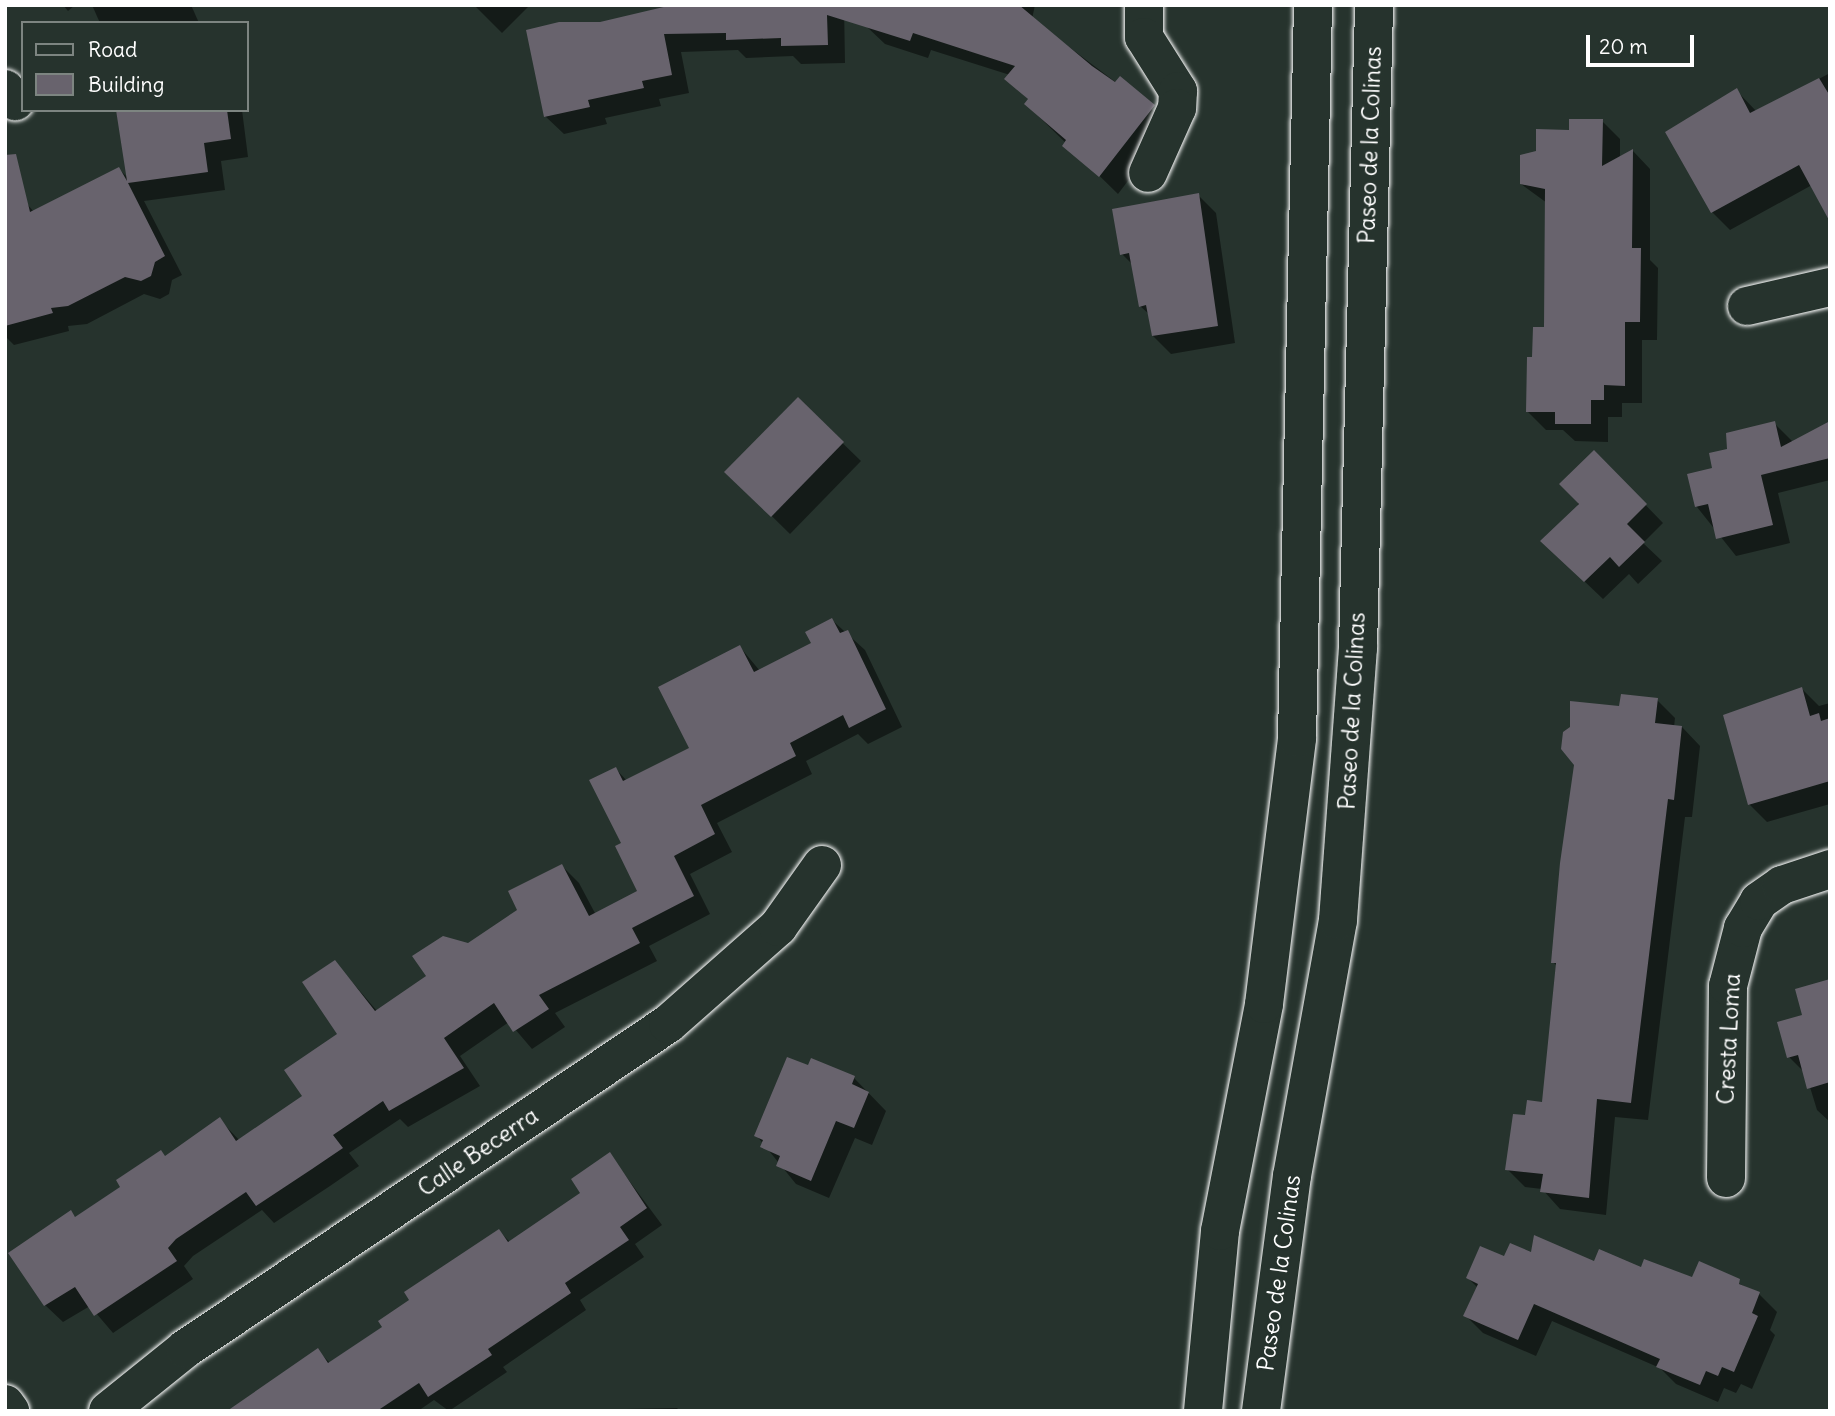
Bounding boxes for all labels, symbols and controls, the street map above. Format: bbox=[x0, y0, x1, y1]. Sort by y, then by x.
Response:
legend bbox=[21, 21, 248, 112]
scale bar bbox=[1590, 21, 1699, 65]
text: 20 m bbox=[1599, 33, 1648, 60]
text: Road bbox=[88, 36, 137, 63]
street label: Paseo de la Colinas bbox=[1353, 46, 1387, 244]
text: Building bbox=[88, 71, 164, 98]
street label: Paseo de la Colinas bbox=[1333, 612, 1371, 810]
street label: Cresta Loma bbox=[1712, 973, 1746, 1105]
street label: Calle Becerra bbox=[413, 1102, 543, 1202]
street label: Paseo de la Colinas bbox=[1252, 1173, 1306, 1373]

